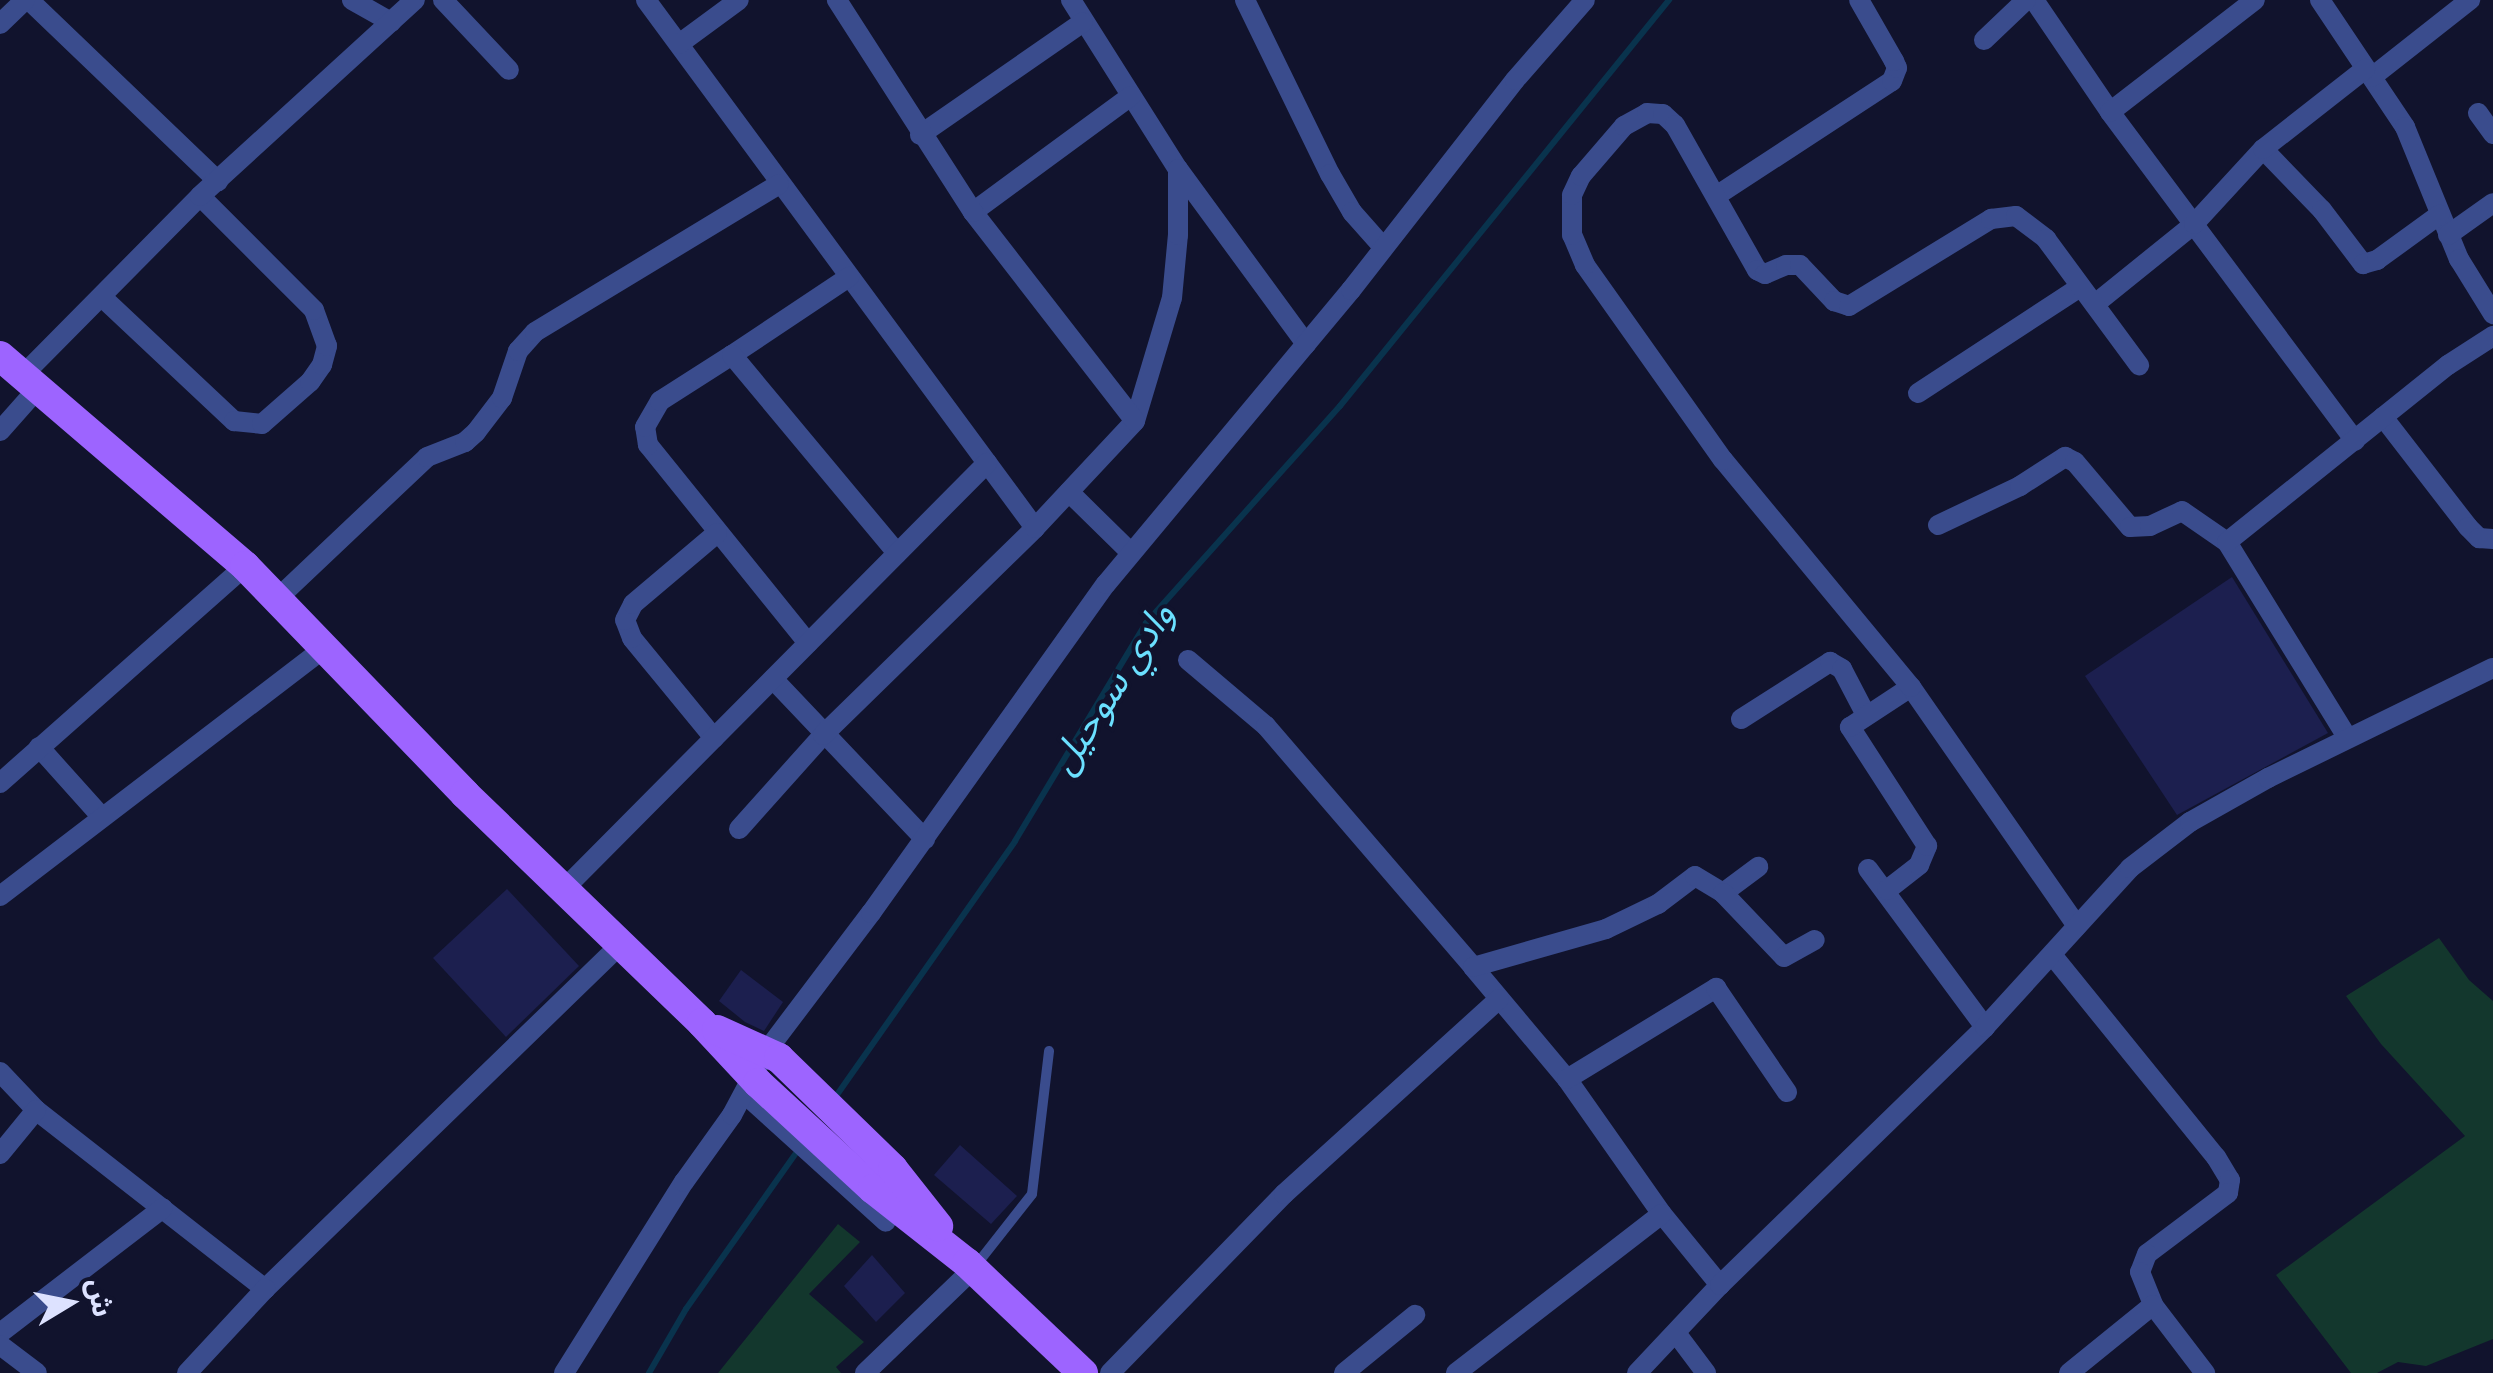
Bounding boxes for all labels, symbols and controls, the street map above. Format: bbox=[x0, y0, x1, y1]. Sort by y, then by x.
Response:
water label: وادي سوحيل bbox=[1040, 594, 1184, 782]
north arrow bbox=[20, 1253, 120, 1353]
text: ش bbox=[80, 1276, 120, 1319]

